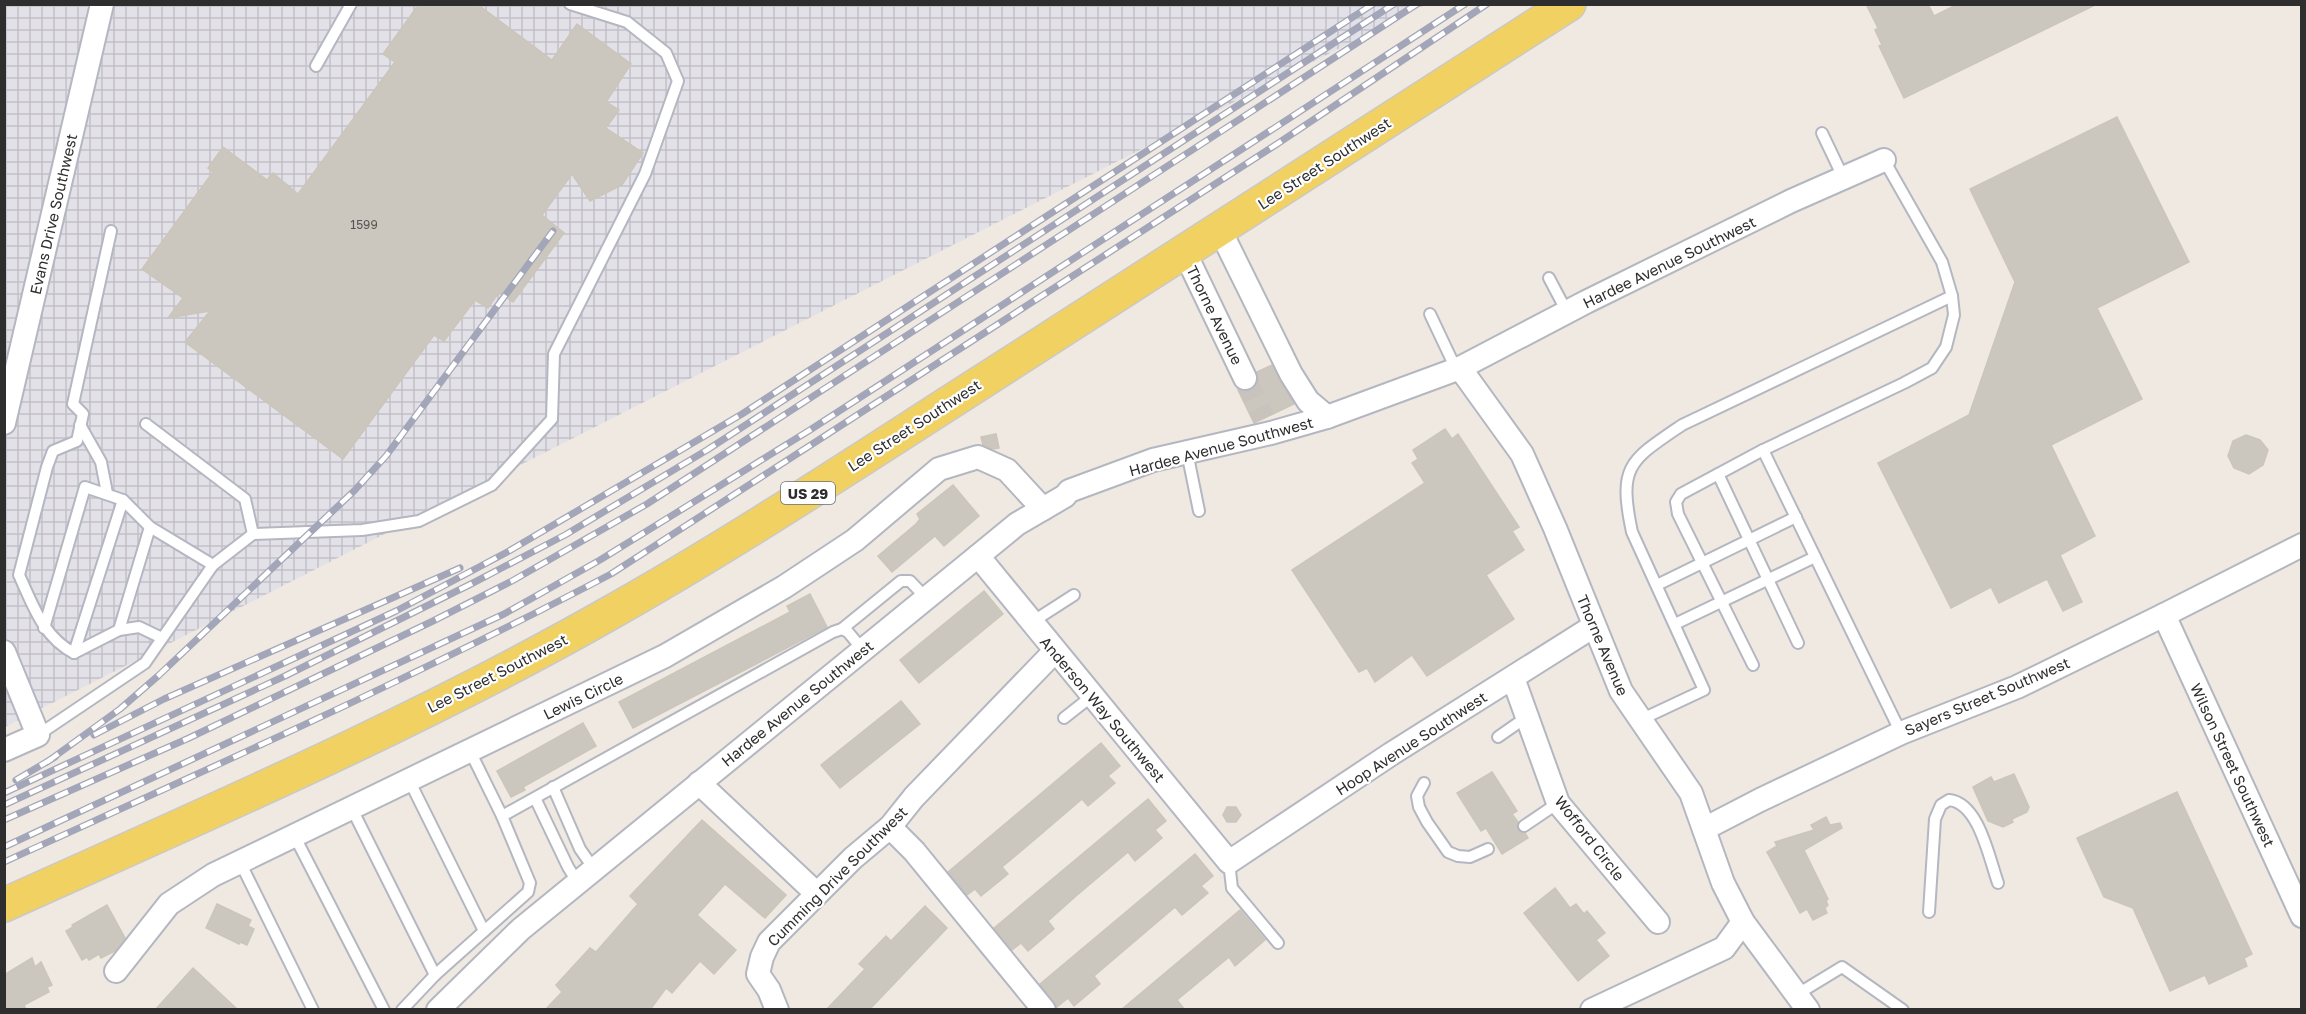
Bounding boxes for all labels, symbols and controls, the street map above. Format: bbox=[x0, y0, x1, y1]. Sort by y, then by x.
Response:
street label: Lee Street Southwest bbox=[1254, 113, 1394, 213]
street label: Evans Drive Southwest bbox=[26, 132, 80, 296]
street label: Hardee Avenue Southwest bbox=[1580, 212, 1758, 312]
house number: 1599 bbox=[350, 217, 378, 232]
street label: Thorne Avenue bbox=[1183, 263, 1247, 368]
street label: Lee Street Southwest bbox=[844, 375, 984, 475]
street label: Hardee Avenue Southwest bbox=[1127, 413, 1315, 479]
road number: US 29 bbox=[781, 482, 835, 504]
street label: Thorne Avenue bbox=[1574, 592, 1632, 698]
street label: Lee Street Southwest bbox=[424, 630, 570, 716]
street label: Anderson Way Southwest bbox=[1037, 633, 1169, 785]
street label: Hardee Avenue Southwest bbox=[717, 636, 877, 770]
street label: Sayers Street Southwest bbox=[1902, 653, 2072, 739]
street label: Lewis Circle bbox=[540, 669, 626, 723]
street label: Wilson Street Southwest bbox=[2187, 680, 2279, 850]
street label: Hoop Avenue Southwest bbox=[1332, 687, 1490, 799]
street label: Wofford Circle bbox=[1551, 792, 1629, 884]
street label: Cumming Drive Southwest bbox=[763, 802, 911, 950]

